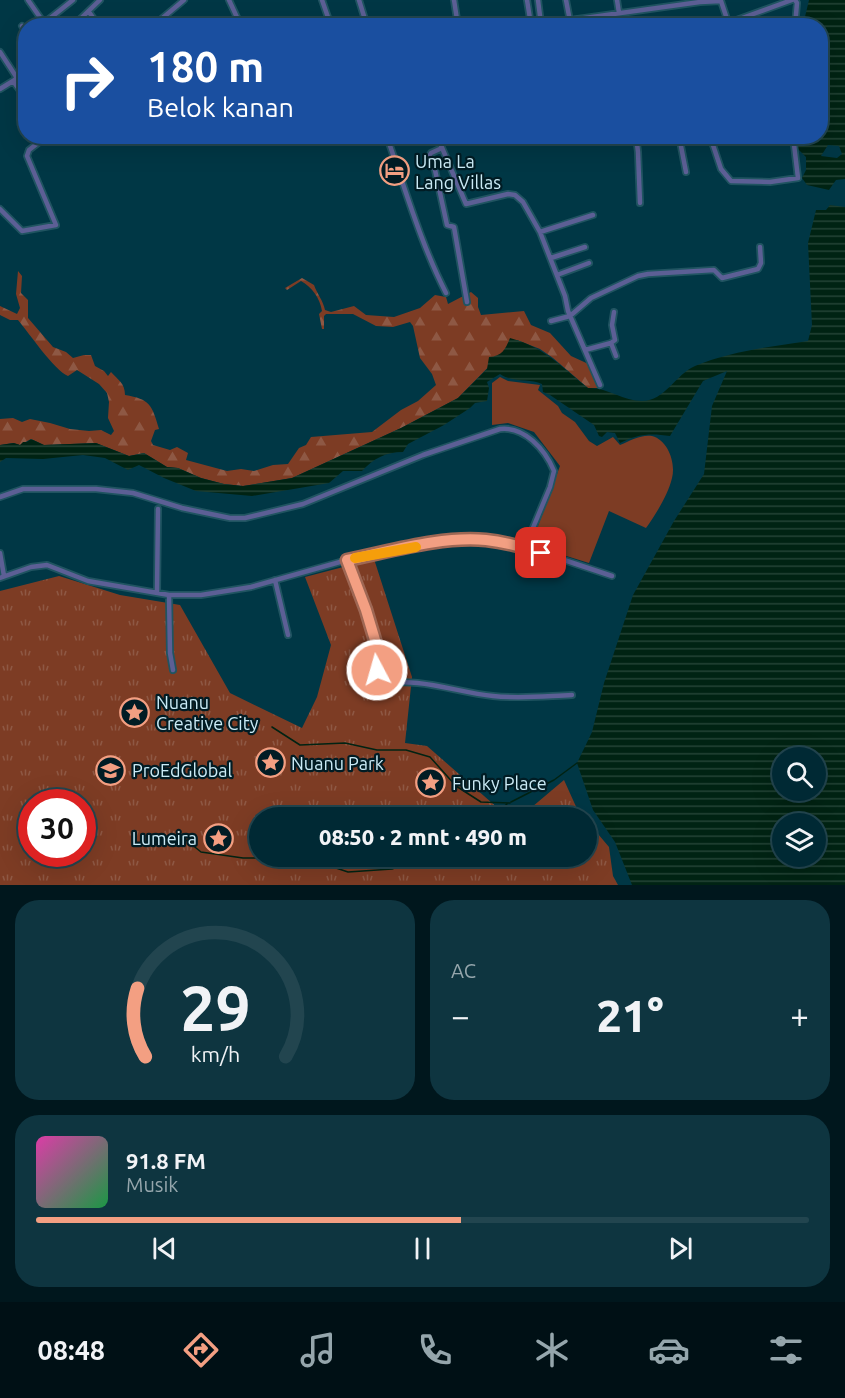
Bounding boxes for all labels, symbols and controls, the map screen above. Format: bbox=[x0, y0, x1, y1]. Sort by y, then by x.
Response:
icon: right bbox=[48, 42, 126, 120]
text: 180 m bbox=[147, 43, 264, 90]
text: Belok kanan bbox=[147, 92, 294, 122]
place label: Uma La Lang Villas bbox=[415, 151, 501, 192]
hotel icon: Uma La Lang Villas bbox=[378, 155, 410, 187]
pin bbox=[515, 527, 566, 578]
icon: arrive bbox=[524, 536, 557, 569]
position arrow bbox=[345, 638, 409, 702]
place label: Nuanu Creative City bbox=[156, 692, 259, 733]
place icon: Nuanu Creative City bbox=[119, 696, 151, 728]
place icon: Nuanu Park bbox=[254, 747, 286, 779]
map controls bbox=[772, 747, 826, 867]
button: search bbox=[772, 747, 826, 801]
place label: Nuanu Park bbox=[291, 753, 384, 773]
school or university icon: ProEdGlobal bbox=[95, 754, 127, 786]
place label: ProEdGlobal bbox=[132, 760, 233, 780]
place icon: Funky Place bbox=[415, 767, 447, 799]
place label: Funky Place bbox=[452, 773, 547, 793]
speed limit sign: 30 bbox=[18, 789, 96, 867]
button: layers bbox=[772, 813, 826, 867]
place icon: Lumeira bbox=[202, 822, 234, 854]
text: 08:50 · 2 mnt · 490 m bbox=[319, 824, 527, 849]
place label: Lumeira bbox=[132, 828, 197, 848]
text: AC bbox=[451, 959, 476, 982]
text: 29 bbox=[180, 973, 250, 1043]
text: 21° bbox=[596, 990, 664, 1041]
text: − bbox=[451, 997, 470, 1034]
text: + bbox=[790, 997, 809, 1034]
text: km/h bbox=[190, 1042, 240, 1066]
text: 91.8 FM bbox=[126, 1148, 206, 1173]
text: Musik bbox=[126, 1173, 178, 1196]
icon: previous bbox=[148, 1232, 181, 1265]
icon: pause bbox=[406, 1232, 439, 1265]
icon: next bbox=[664, 1232, 697, 1265]
icon: directions bbox=[180, 1329, 222, 1371]
icon: music bbox=[297, 1329, 339, 1371]
icon: phone bbox=[414, 1329, 456, 1371]
icon: climate bbox=[531, 1329, 573, 1371]
icon: car bbox=[648, 1329, 690, 1371]
icon: filters bbox=[765, 1329, 807, 1371]
text: 08:48 bbox=[38, 1335, 105, 1365]

